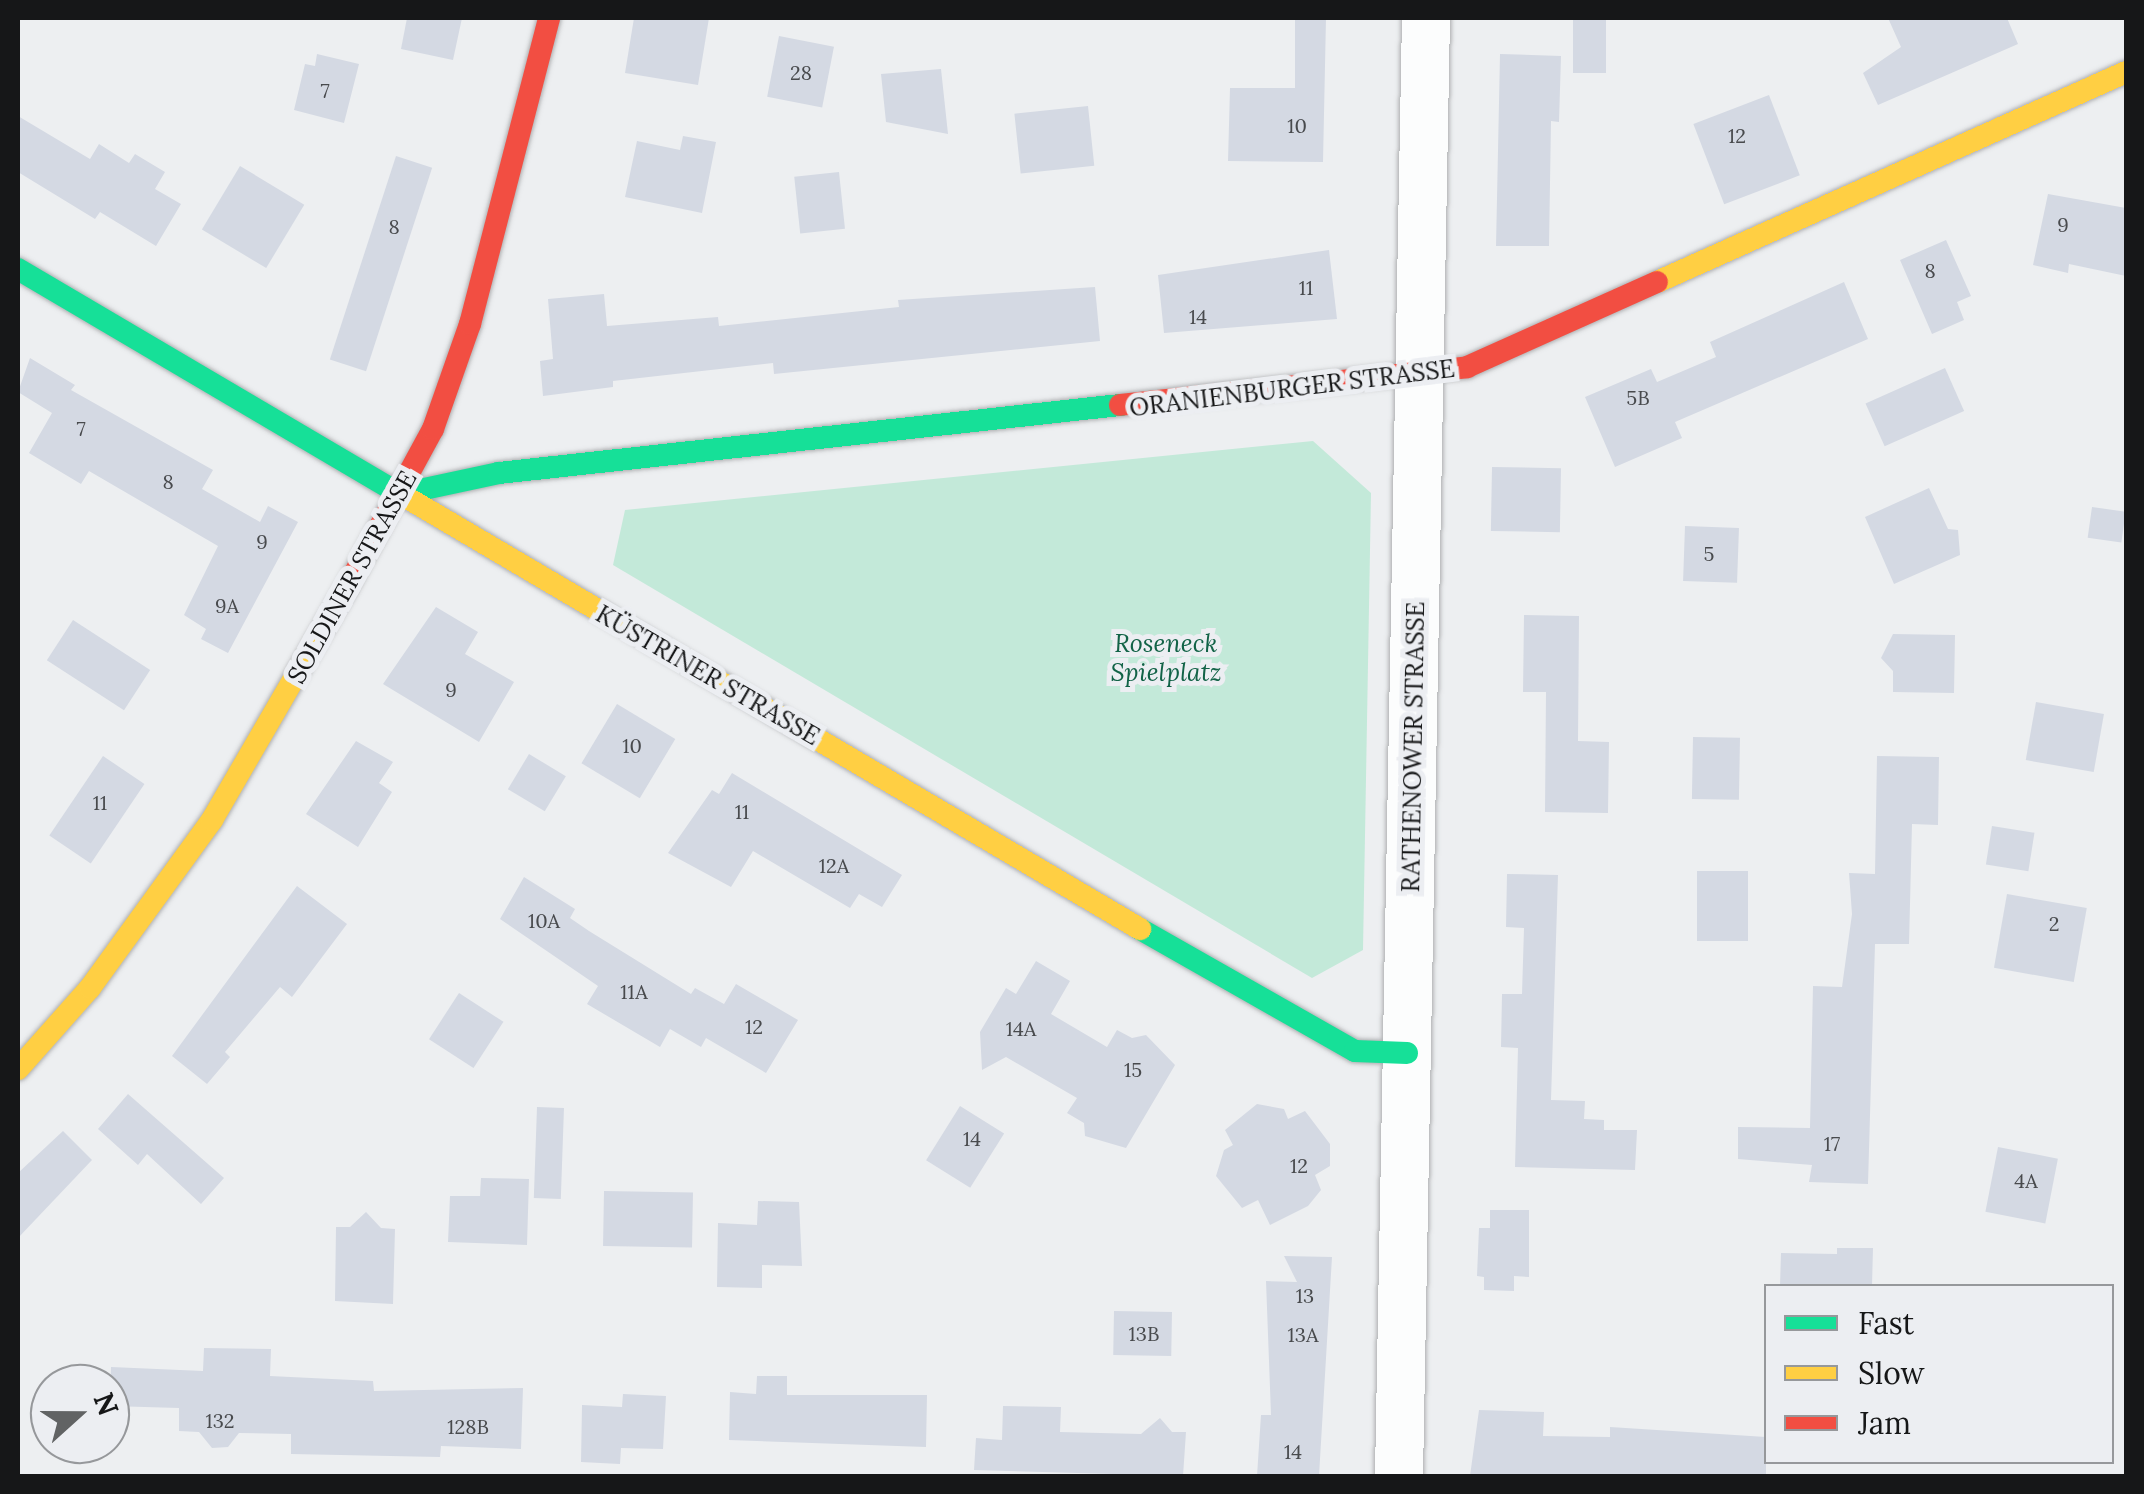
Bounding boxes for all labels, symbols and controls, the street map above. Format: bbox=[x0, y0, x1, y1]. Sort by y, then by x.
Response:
house number: 28 bbox=[790, 60, 812, 84]
house number: 7 bbox=[320, 78, 330, 102]
house number: 10 bbox=[1287, 113, 1307, 137]
house number: 12 bbox=[1728, 123, 1746, 147]
house number: 9 bbox=[2057, 212, 2069, 236]
house number: 8 bbox=[388, 214, 400, 238]
house number: 8 bbox=[1924, 258, 1936, 282]
house number: 11 bbox=[1299, 275, 1313, 299]
house number: 14 bbox=[1189, 304, 1207, 328]
street label: ORANIENBURGER STRASSE bbox=[1128, 353, 1456, 423]
house number: 5B bbox=[1626, 385, 1650, 409]
house number: 7 bbox=[76, 416, 86, 440]
street label: SOLDINER STRASSE bbox=[281, 465, 423, 689]
house number: 8 bbox=[162, 469, 174, 493]
house number: 9 bbox=[256, 529, 268, 553]
house number: 5 bbox=[1704, 541, 1714, 565]
house number: 9A bbox=[215, 593, 239, 617]
street label: KÜSTRINER STRASSE bbox=[591, 599, 825, 751]
street label: RATHENOWER STRASSE bbox=[1395, 601, 1431, 893]
park label: Roseneck Spielplatz bbox=[1110, 629, 1222, 688]
house number: 9 bbox=[445, 677, 457, 701]
house number: 10 bbox=[622, 733, 642, 757]
house number: 11 bbox=[93, 790, 107, 814]
house number: 11 bbox=[735, 799, 749, 823]
house number: 12A bbox=[819, 853, 849, 877]
house number: 10A bbox=[528, 908, 560, 932]
house number: 2 bbox=[2049, 911, 2059, 935]
house number: 11A bbox=[620, 979, 648, 1003]
house number: 12 bbox=[745, 1014, 763, 1038]
house number: 14A bbox=[1006, 1016, 1036, 1040]
house number: 15 bbox=[1124, 1057, 1142, 1081]
house number: 14 bbox=[963, 1126, 981, 1150]
house number: 17 bbox=[1824, 1131, 1840, 1155]
house number: 12 bbox=[1290, 1153, 1308, 1177]
house number: 4A bbox=[2014, 1168, 2038, 1192]
house number: 13 bbox=[1296, 1283, 1314, 1307]
legend bbox=[1764, 1284, 2114, 1464]
text: Fast bbox=[1858, 1304, 1914, 1342]
house number: 13B bbox=[1129, 1321, 1159, 1345]
house number: 13A bbox=[1288, 1322, 1318, 1346]
text: Slow bbox=[1858, 1354, 1924, 1392]
north arrow bbox=[30, 1364, 130, 1464]
text: N bbox=[85, 1387, 127, 1421]
text: Jam bbox=[1858, 1404, 1911, 1442]
house number: 132 bbox=[205, 1408, 235, 1432]
house number: 128B bbox=[447, 1414, 489, 1438]
house number: 14 bbox=[1284, 1439, 1302, 1463]

